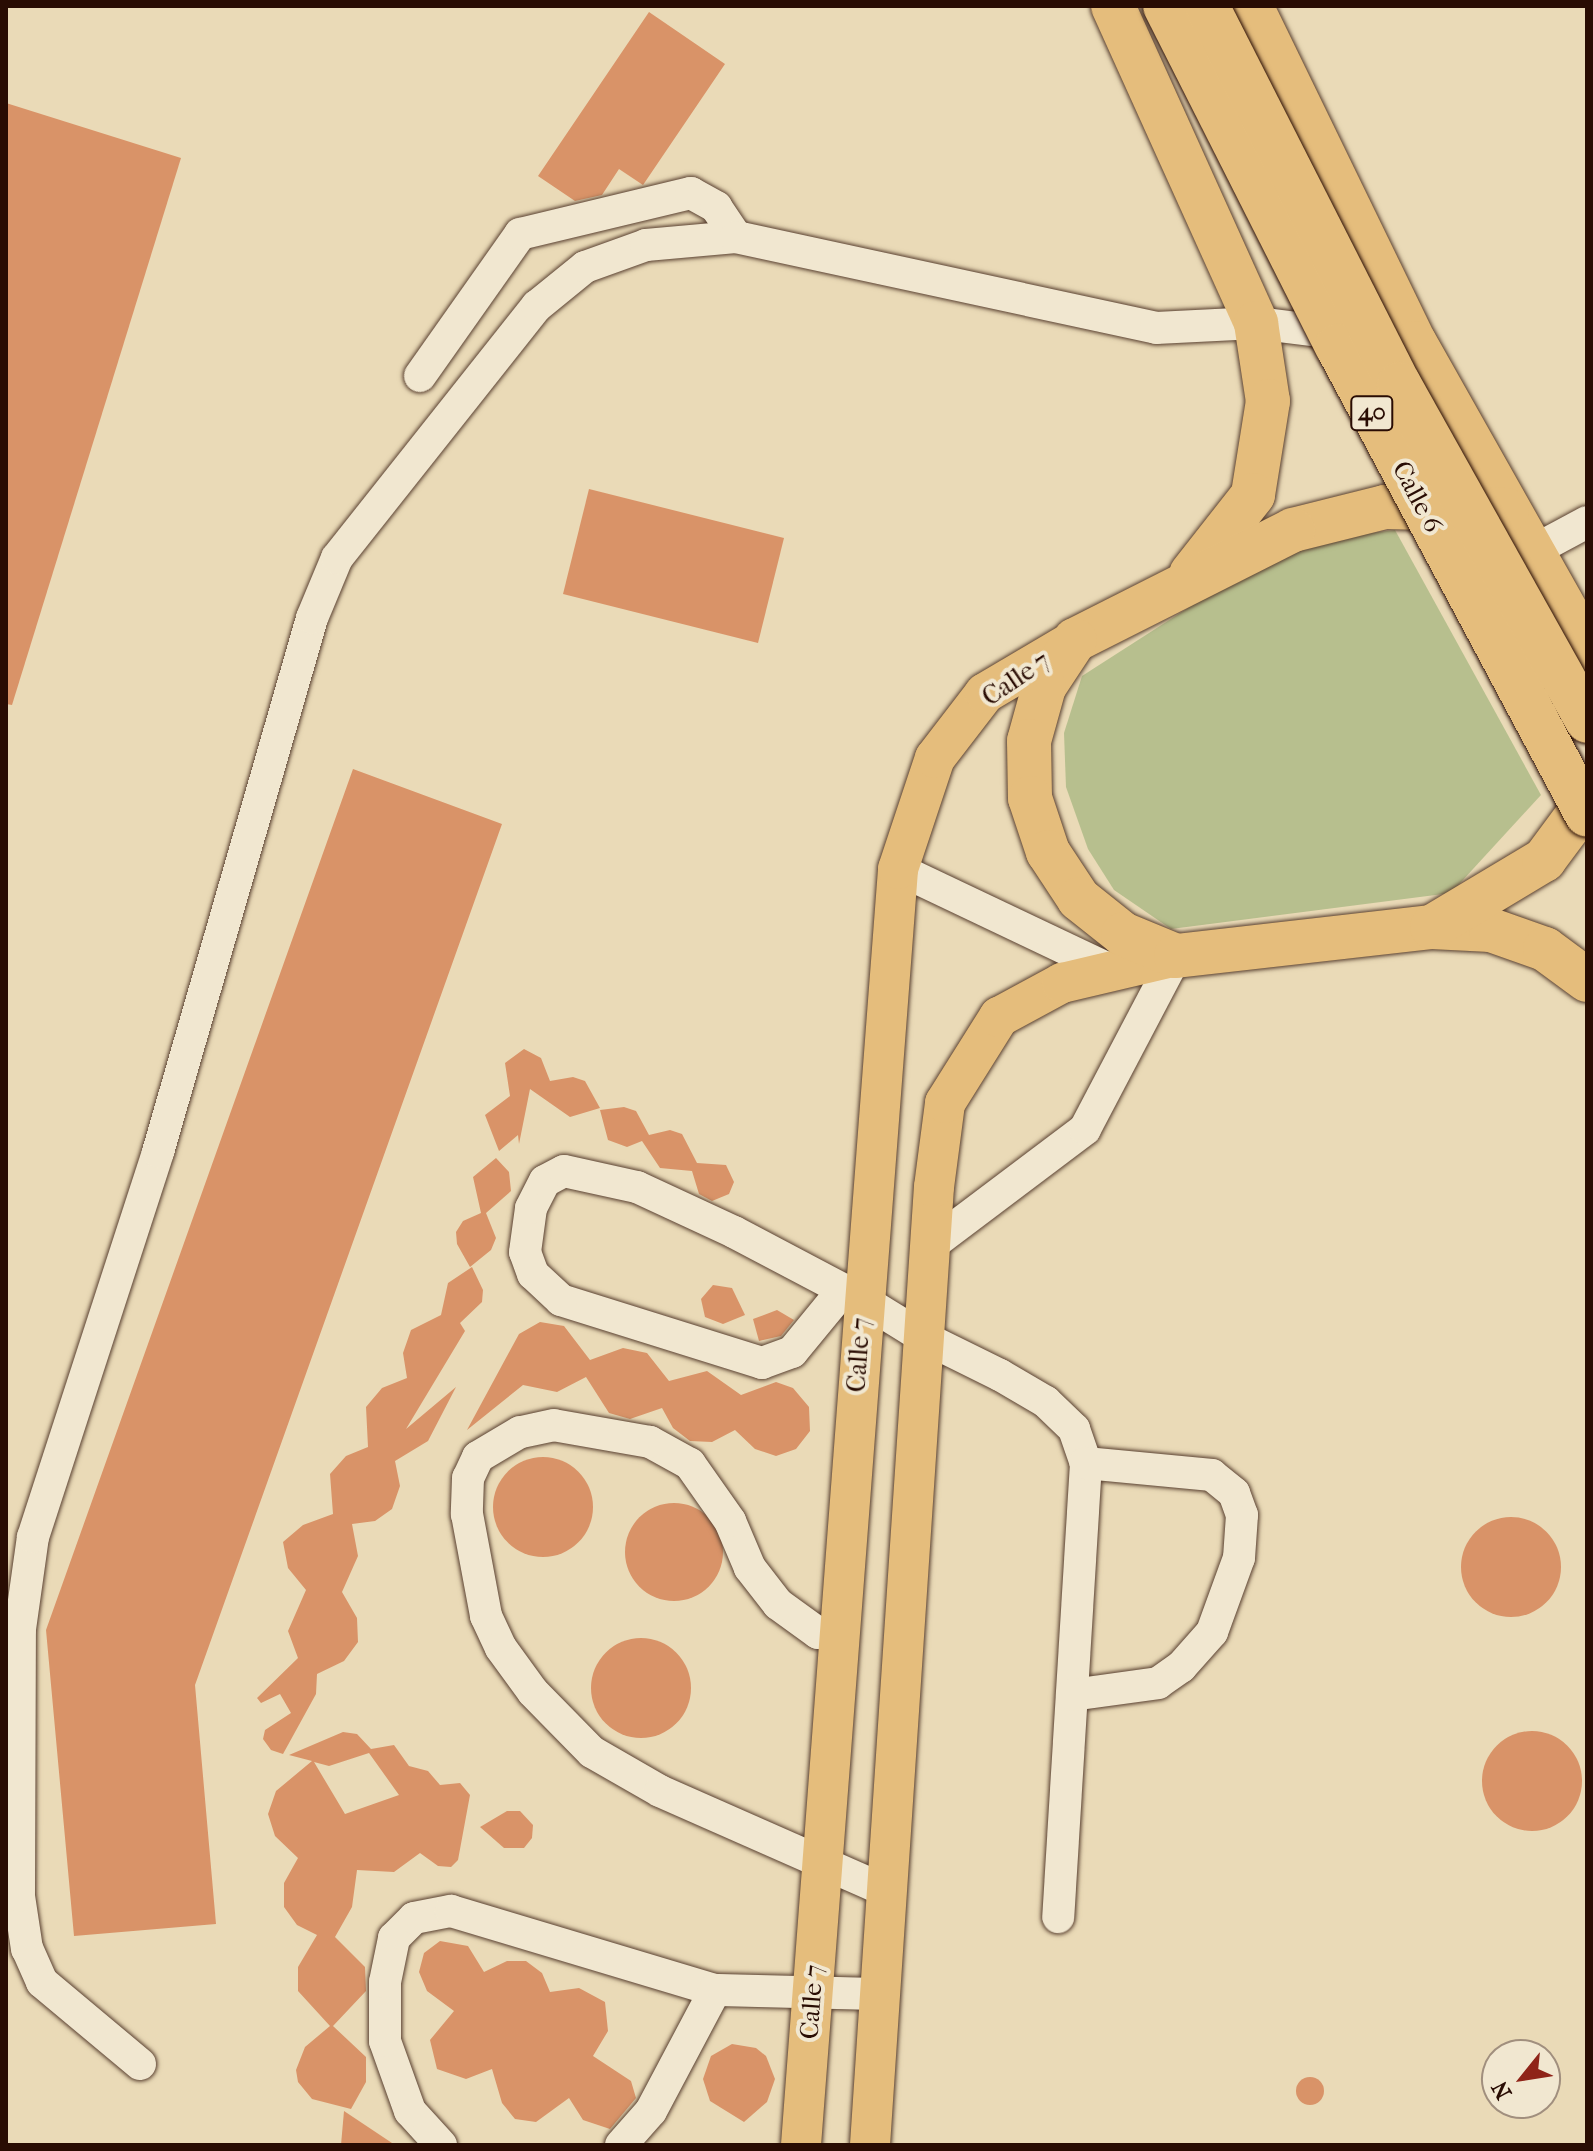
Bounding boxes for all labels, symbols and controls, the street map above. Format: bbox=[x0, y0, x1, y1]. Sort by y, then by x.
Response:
road number: 40 bbox=[1350, 393, 1394, 433]
street label: Calle 6 bbox=[1385, 456, 1449, 538]
street label: Calle 7 bbox=[976, 645, 1056, 713]
street label: Calle 7 bbox=[841, 1317, 877, 1393]
street label: Calle 7 bbox=[794, 1964, 830, 2040]
north arrow bbox=[1481, 2039, 1561, 2119]
text: N bbox=[1487, 2076, 1517, 2104]

